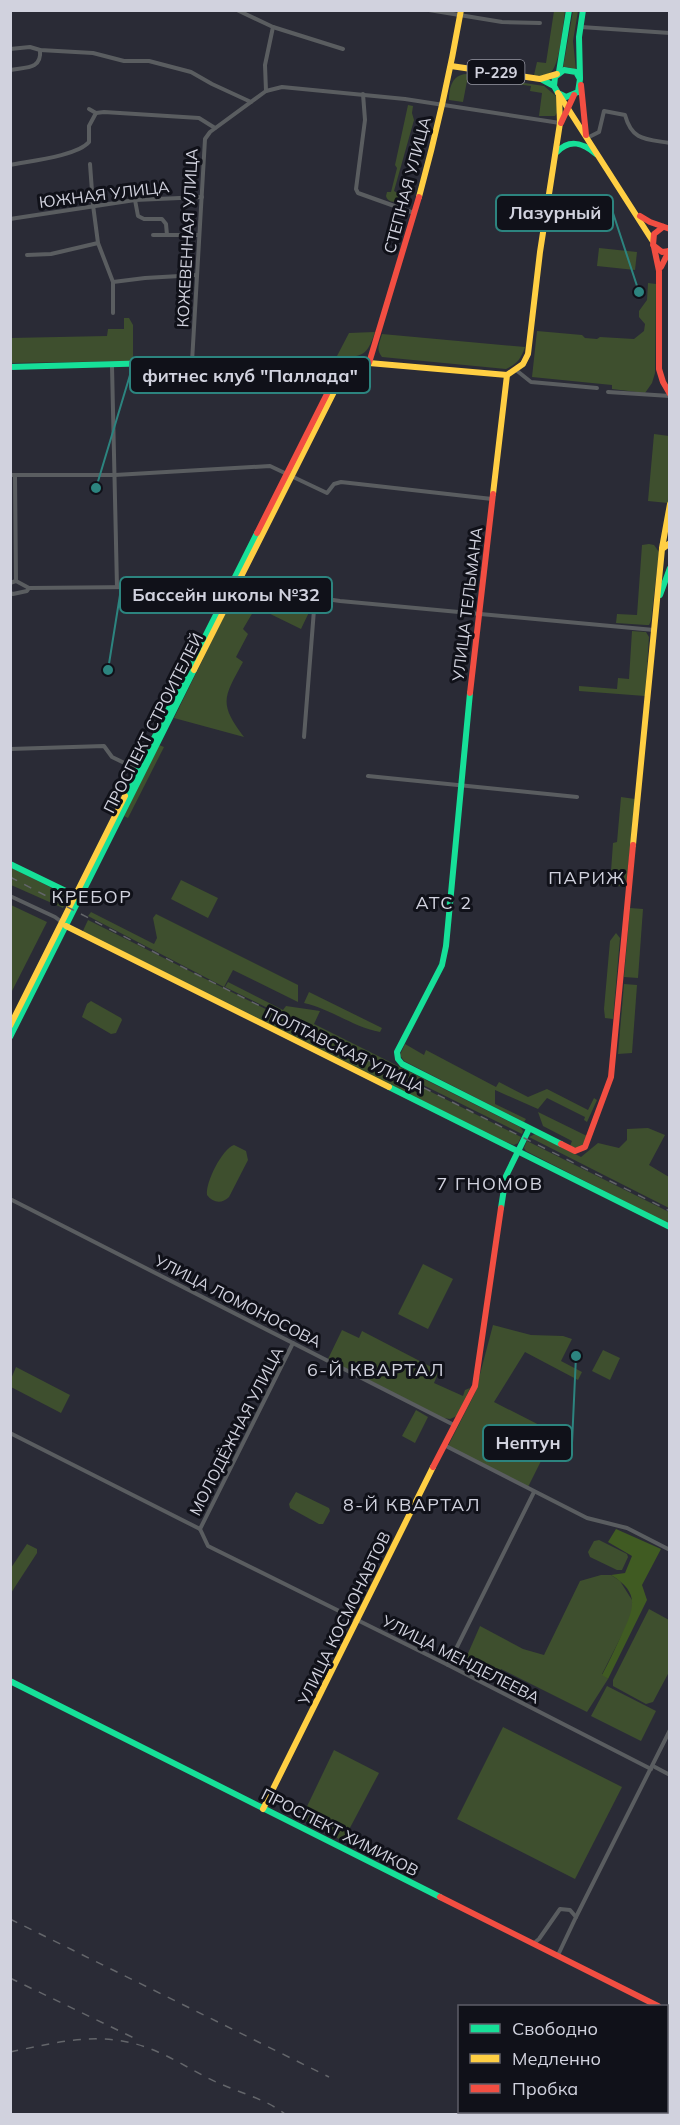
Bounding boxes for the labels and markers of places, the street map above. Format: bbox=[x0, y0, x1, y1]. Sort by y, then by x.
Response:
callout: Лазурный bbox=[496, 195, 613, 231]
callout: фитнес клуб "Паллада" bbox=[130, 357, 370, 393]
callout: Бассейн школы №32 bbox=[120, 577, 332, 613]
callout: Нептун bbox=[483, 1425, 572, 1461]

